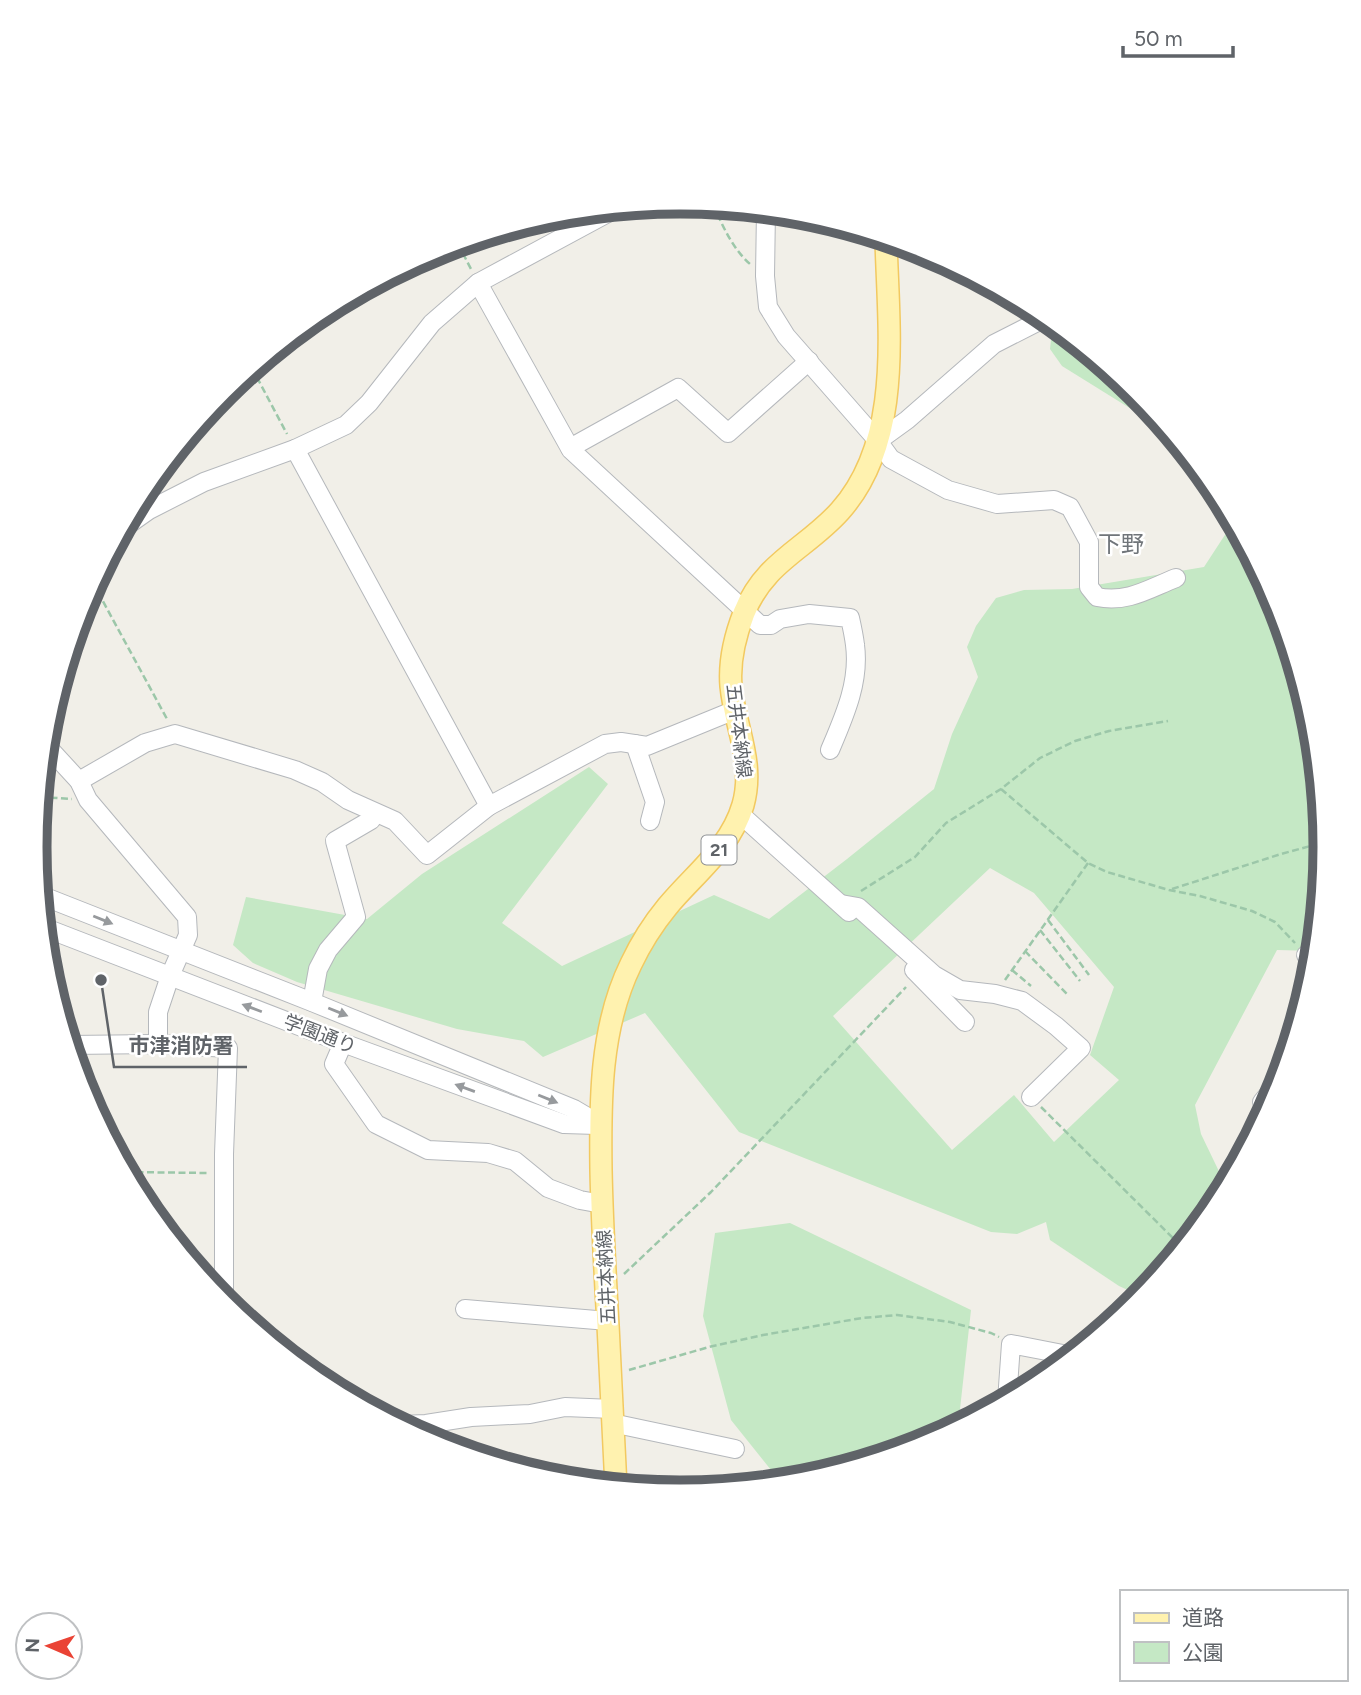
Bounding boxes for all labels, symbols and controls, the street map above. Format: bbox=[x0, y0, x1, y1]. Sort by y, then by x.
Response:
scale bar bbox=[1123, 14, 1233, 58]
text: 50 m bbox=[1134, 26, 1183, 51]
district label: 下野 bbox=[1098, 530, 1144, 558]
street label: 五井本納線 bbox=[722, 682, 756, 780]
road number: 21 bbox=[702, 836, 736, 864]
one-way arrow bbox=[93, 915, 114, 926]
one-way arrow bbox=[242, 1003, 263, 1014]
one-way arrow bbox=[328, 1006, 348, 1018]
street label: 学園通り bbox=[280, 1010, 360, 1058]
callout: 市津消防署 bbox=[114, 1025, 247, 1067]
text: 市津消防署 bbox=[129, 1033, 234, 1058]
one-way arrow bbox=[455, 1082, 476, 1093]
one-way arrow bbox=[538, 1093, 559, 1104]
street label: 五井本納線 bbox=[592, 1229, 620, 1325]
legend bbox=[1120, 1590, 1347, 1681]
text: 道路 bbox=[1182, 1605, 1224, 1630]
north arrow bbox=[14, 1611, 84, 1681]
text: N bbox=[21, 1638, 44, 1653]
text: 公園 bbox=[1182, 1640, 1224, 1665]

